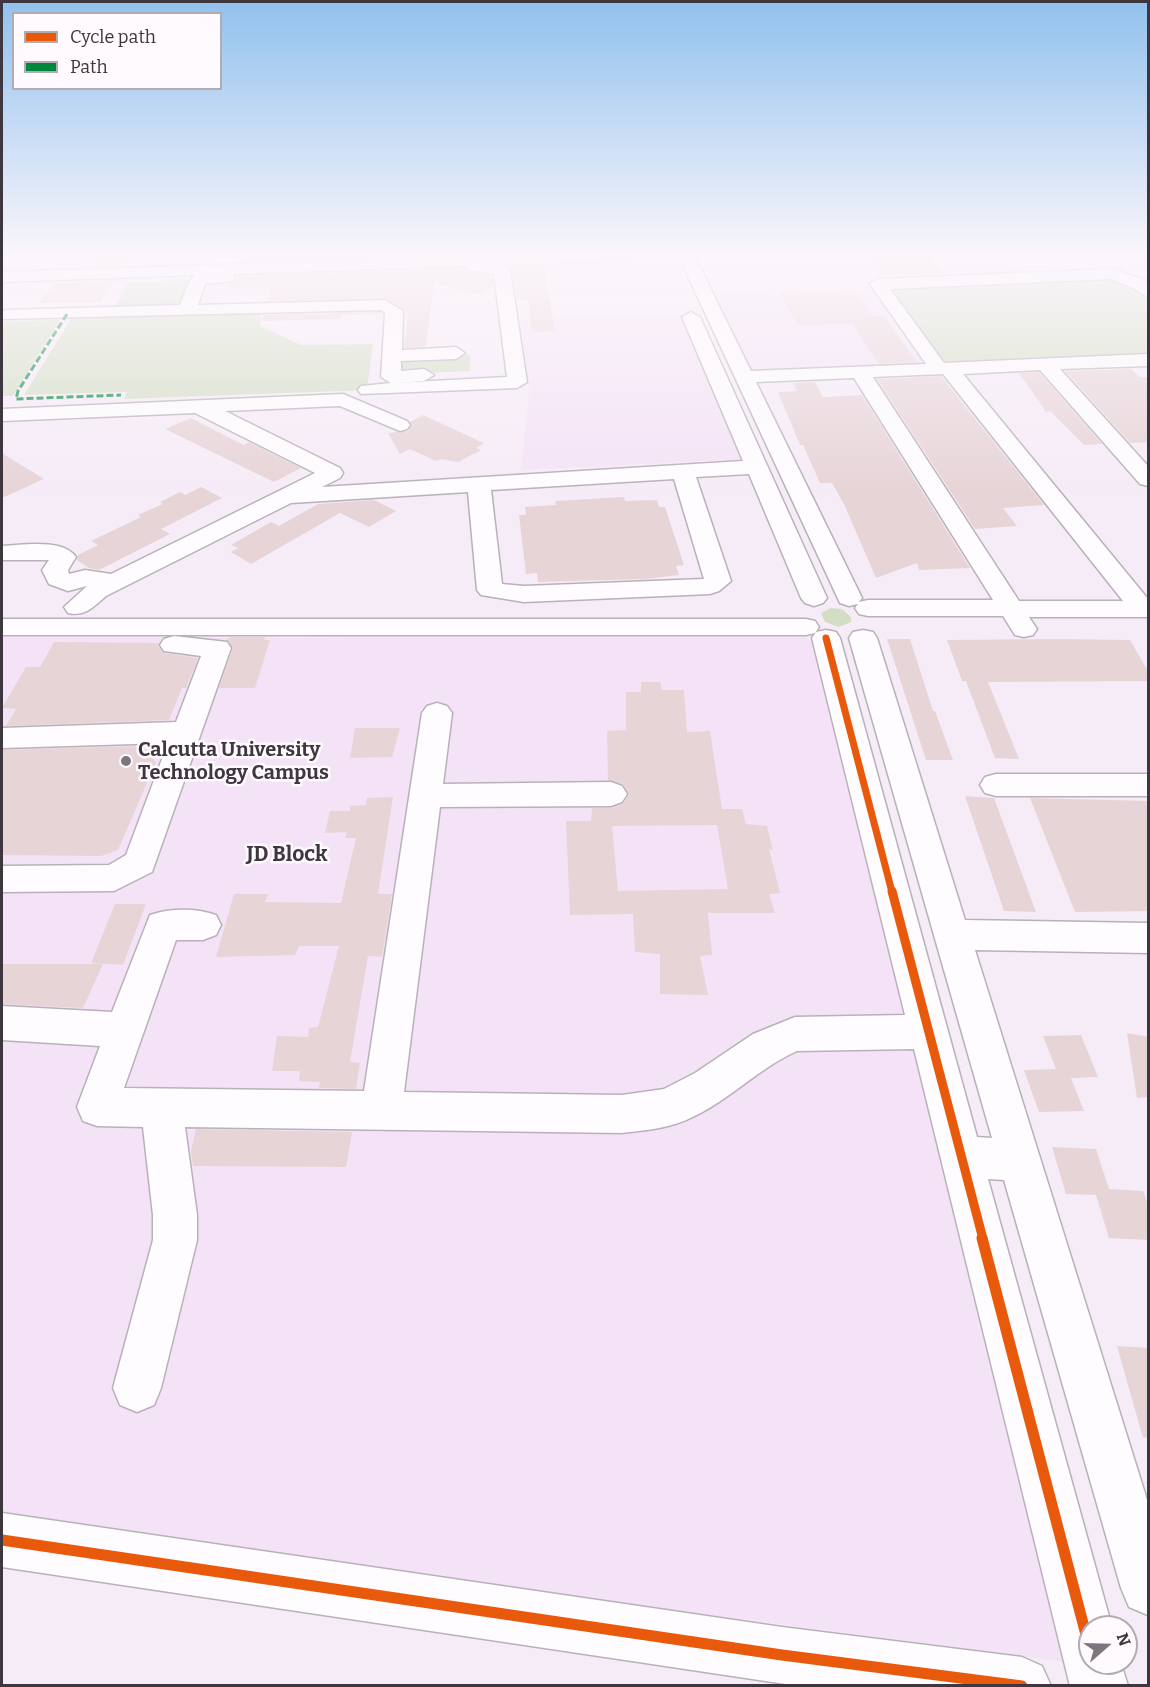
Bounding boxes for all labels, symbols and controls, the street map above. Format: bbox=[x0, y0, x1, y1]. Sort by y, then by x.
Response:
legend bbox=[12, 12, 222, 90]
text: Cycle path bbox=[70, 26, 156, 48]
text: Path bbox=[70, 56, 108, 78]
place label: Calcutta University Technology Campus bbox=[138, 738, 329, 785]
marker: Calcutta University Technology Campus bbox=[119, 754, 133, 768]
district label: JD Block bbox=[246, 842, 328, 868]
north arrow bbox=[1078, 1615, 1138, 1675]
text: N bbox=[1112, 1630, 1135, 1648]

